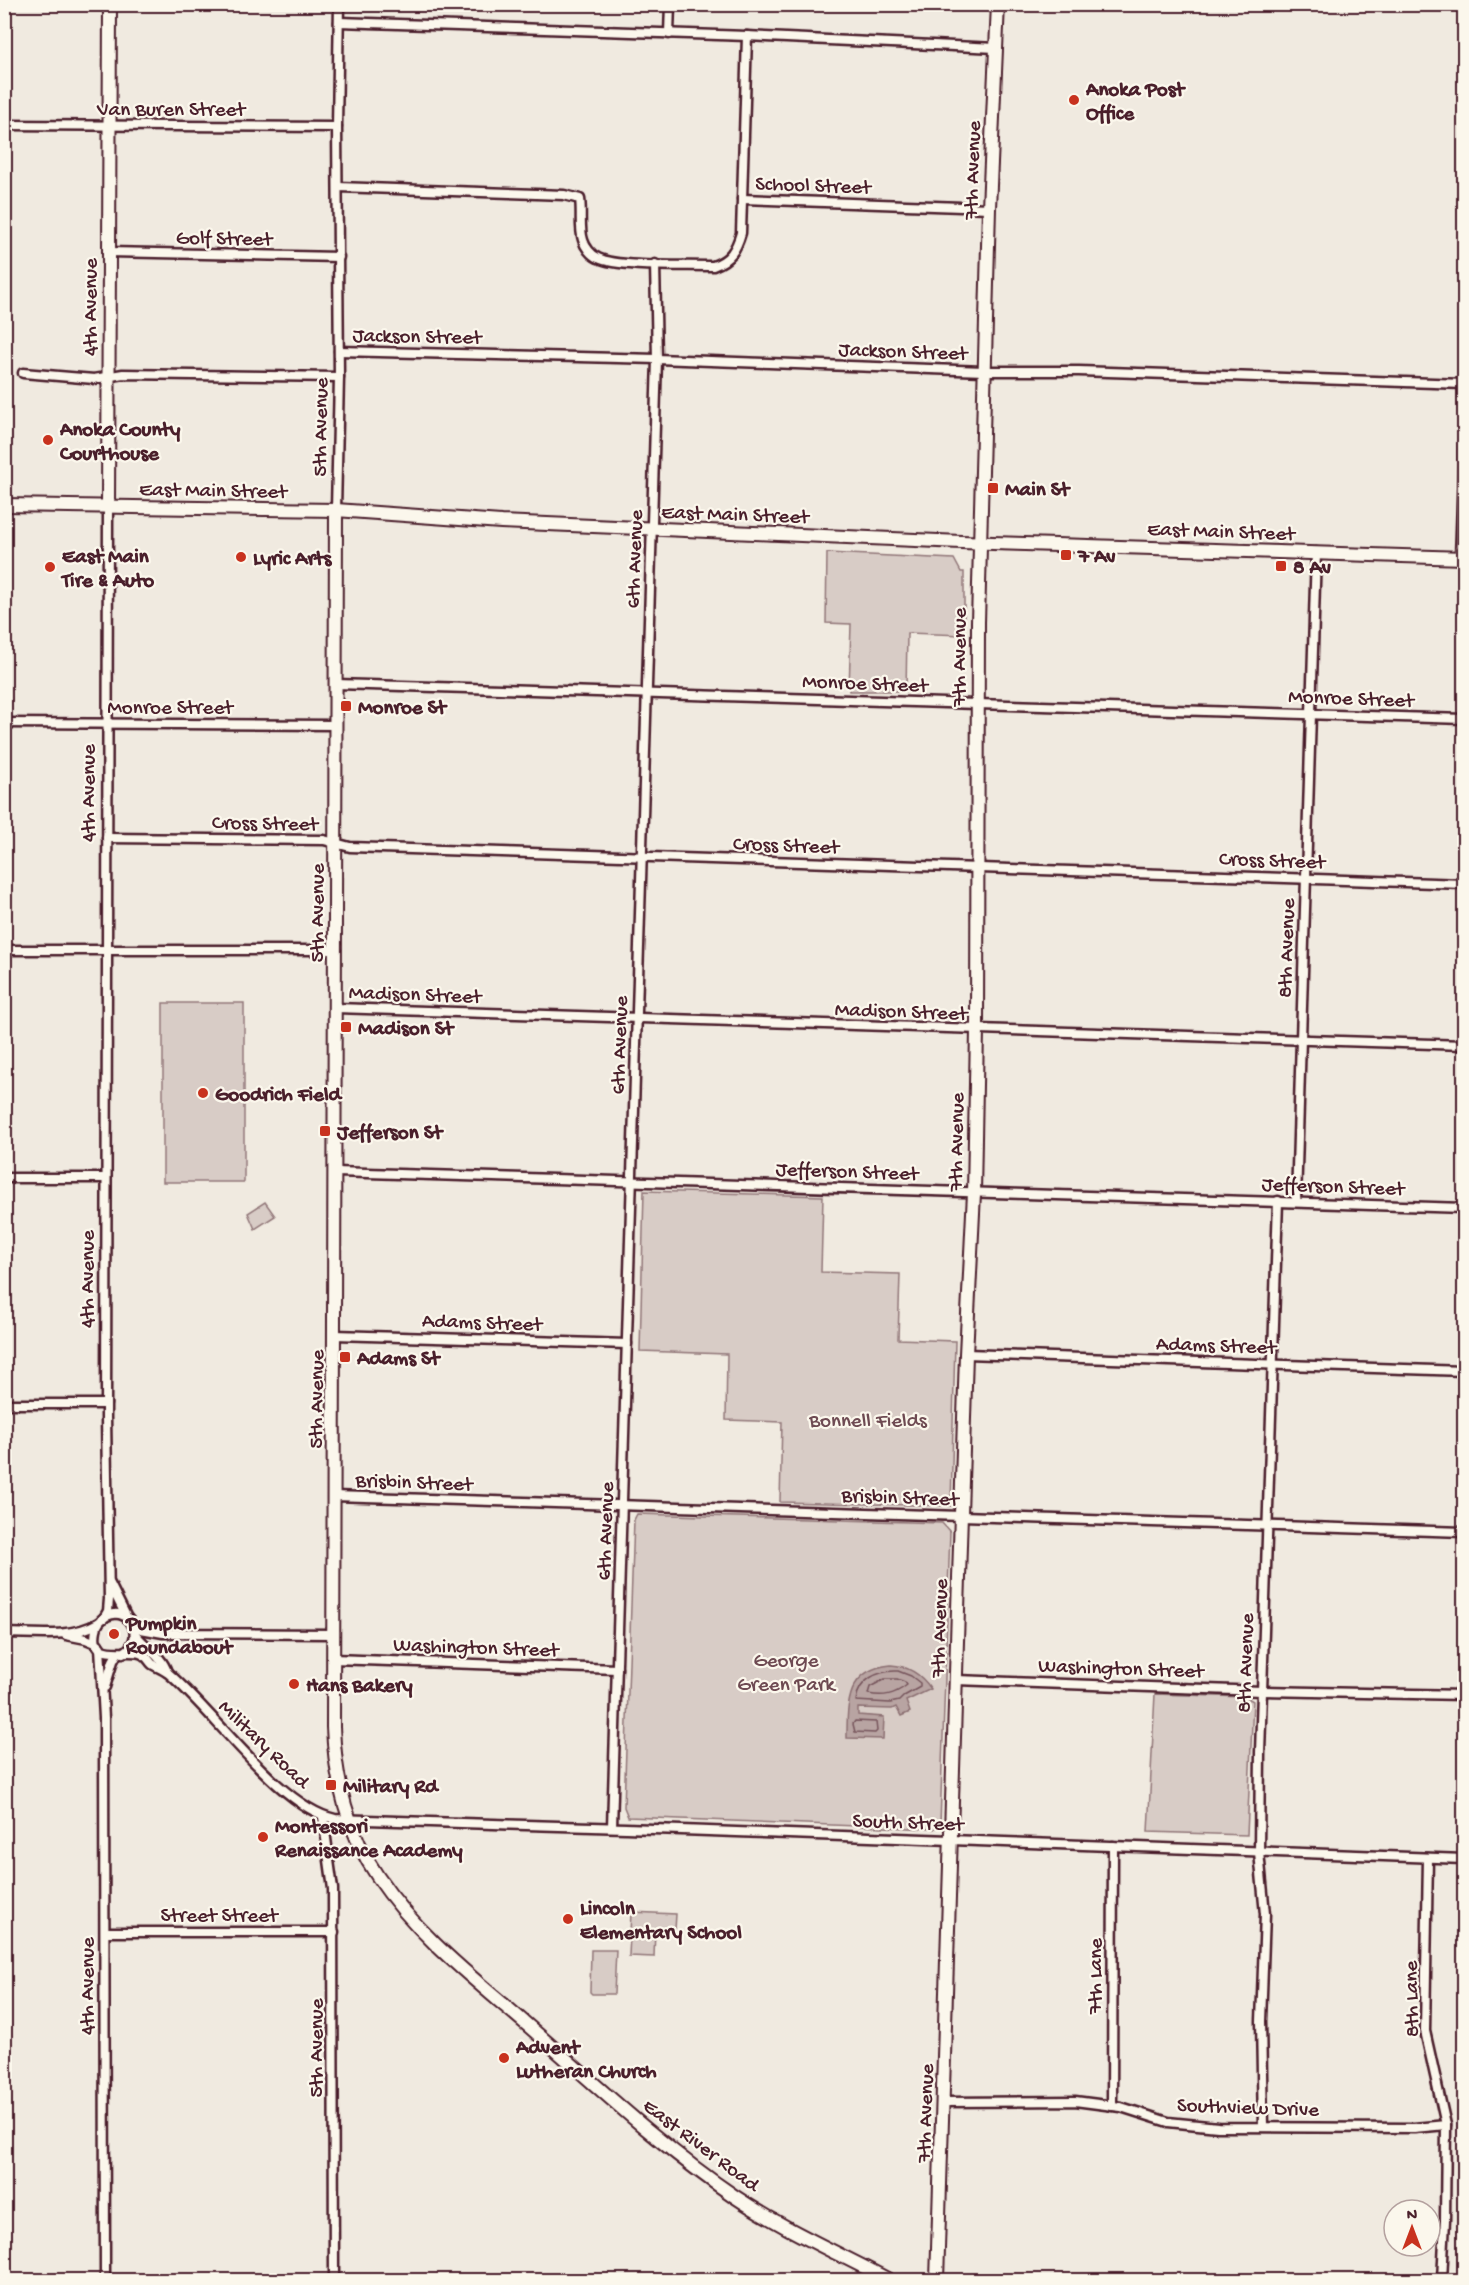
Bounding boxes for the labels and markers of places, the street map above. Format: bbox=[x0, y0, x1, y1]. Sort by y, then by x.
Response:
place label: Anoka Post Office bbox=[1085, 79, 1186, 128]
marker: Anoka Post Office bbox=[1067, 93, 1081, 107]
place label: Anoka County Courthouse bbox=[59, 419, 181, 468]
marker: Anoka County Courthouse bbox=[41, 433, 55, 447]
place label: Main St bbox=[1005, 479, 1071, 504]
marker: Main St bbox=[986, 481, 1000, 495]
place label: East Main Tire & Auto bbox=[60, 546, 154, 595]
place label: 7 Av bbox=[1077, 546, 1116, 571]
place label: Lyric Arts bbox=[253, 548, 333, 573]
marker: 7 Av bbox=[1059, 548, 1073, 562]
marker: Lyric Arts bbox=[234, 550, 248, 564]
place label: 8 Av bbox=[1293, 557, 1332, 582]
marker: 8 Av bbox=[1274, 559, 1288, 573]
marker: East Main Tire & Auto bbox=[43, 560, 57, 574]
place label: Monroe St bbox=[358, 697, 448, 722]
marker: Monroe St bbox=[339, 699, 353, 713]
place label: Madison St bbox=[358, 1018, 455, 1043]
marker: Madison St bbox=[339, 1020, 353, 1034]
place label: Goodrich Field bbox=[215, 1084, 344, 1109]
marker: Goodrich Field bbox=[196, 1086, 210, 1100]
place label: Jefferson St bbox=[336, 1122, 444, 1147]
marker: Jefferson St bbox=[318, 1124, 332, 1138]
place label: Adams St bbox=[356, 1348, 442, 1373]
marker: Adams St bbox=[338, 1350, 352, 1364]
place label: Pumpkin Roundabout bbox=[125, 1613, 235, 1662]
marker: Pumpkin Roundabout bbox=[107, 1627, 121, 1641]
place label: Hans Bakery bbox=[306, 1675, 413, 1700]
marker: Hans Bakery bbox=[287, 1677, 301, 1691]
place label: Military Rd bbox=[343, 1776, 440, 1801]
marker: Military Rd bbox=[324, 1778, 338, 1792]
place label: Montessori Renaissance Academy bbox=[274, 1816, 463, 1865]
marker: Montessori Renaissance Academy bbox=[256, 1830, 270, 1844]
place label: Lincoln Elementary School bbox=[580, 1898, 742, 1947]
marker: Lincoln Elementary School bbox=[561, 1912, 575, 1926]
place label: Advent Lutheran Church bbox=[515, 2037, 657, 2086]
marker: Advent Lutheran Church bbox=[497, 2051, 511, 2065]

